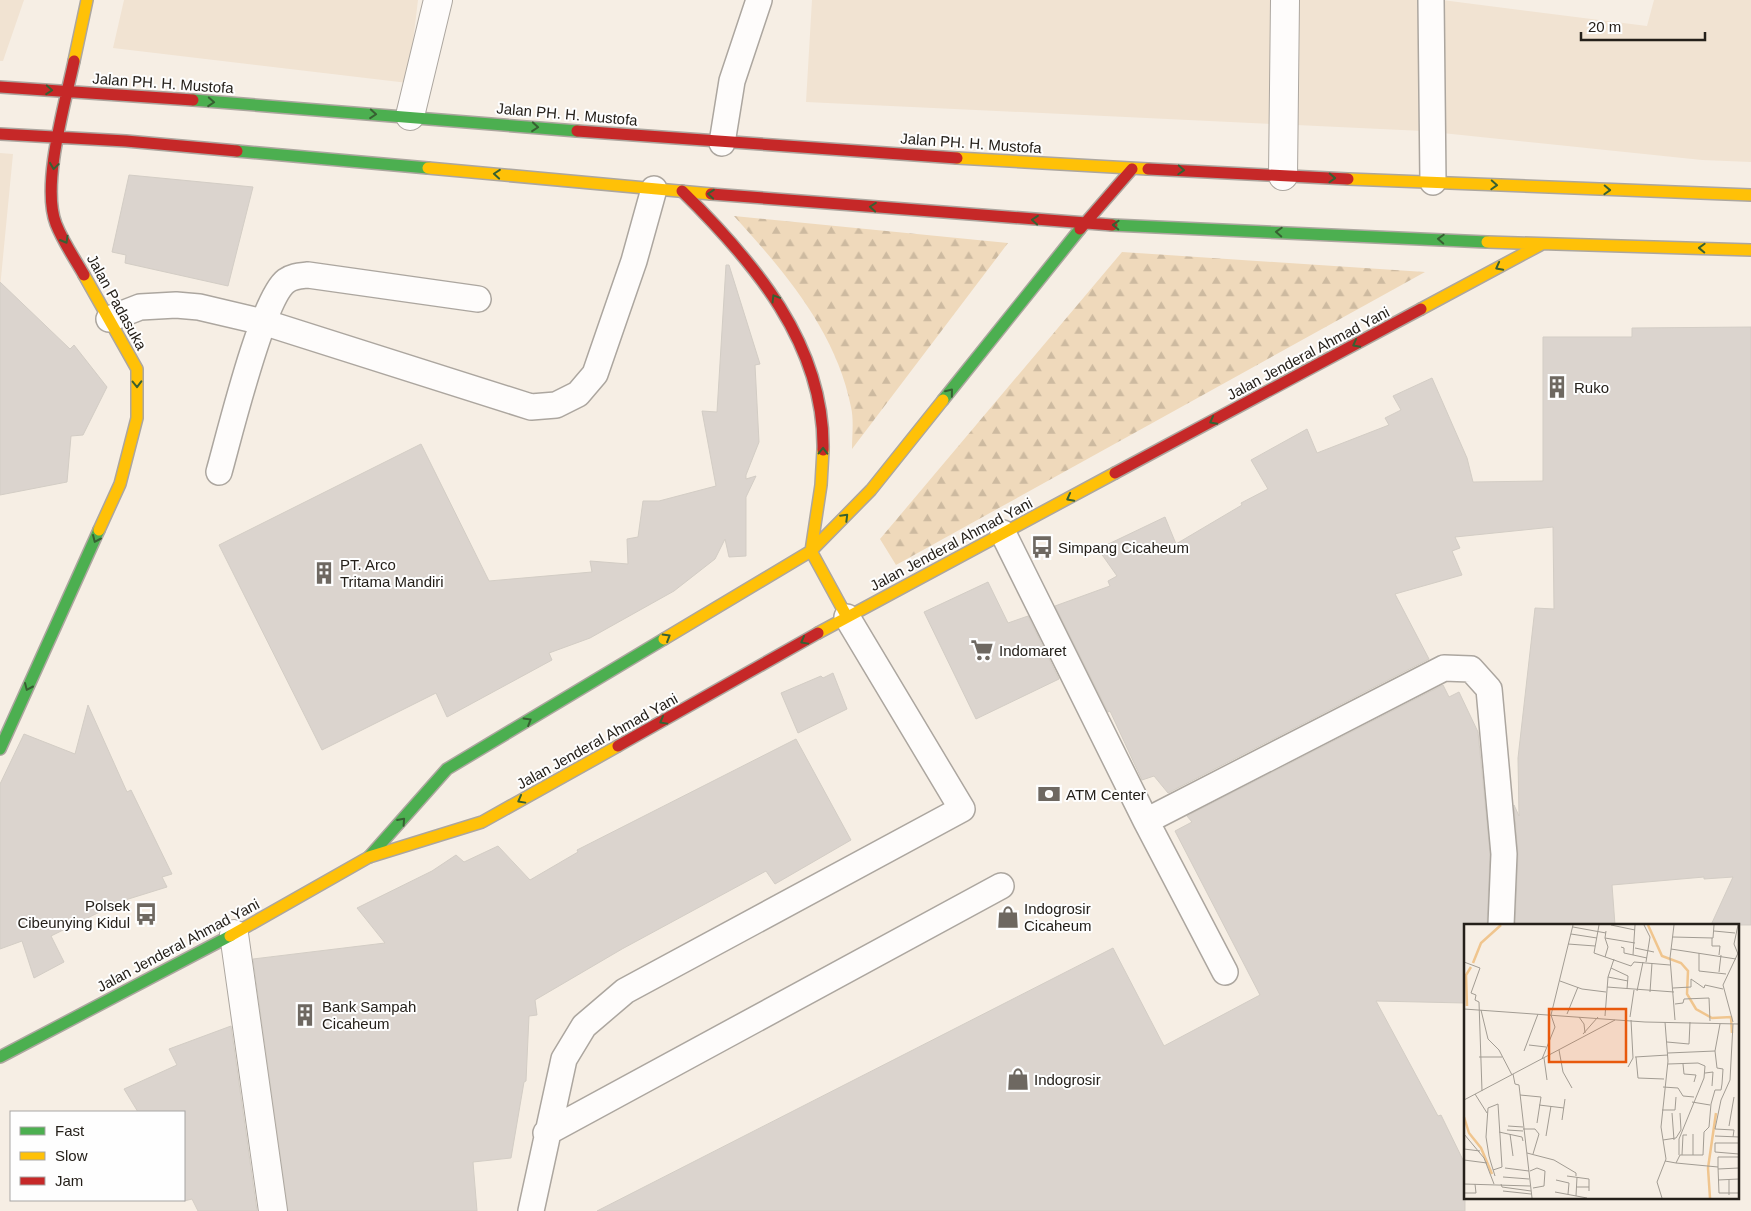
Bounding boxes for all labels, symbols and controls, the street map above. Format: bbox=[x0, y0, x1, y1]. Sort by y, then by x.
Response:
scale bar bbox=[1581, 10, 1705, 42]
text: 20 m bbox=[1588, 18, 1621, 35]
street label: Jalan PH. H. Mustofa bbox=[92, 70, 235, 96]
one-way arrow bbox=[45, 85, 53, 96]
one-way arrow bbox=[207, 96, 215, 107]
street label: Jalan PH. H. Mustofa bbox=[496, 99, 639, 129]
one-way arrow bbox=[369, 108, 377, 119]
one-way arrow bbox=[531, 121, 539, 132]
street label: Jalan PH. H. Mustofa bbox=[900, 130, 1043, 156]
one-way arrow bbox=[50, 162, 60, 170]
one-way arrow bbox=[1177, 164, 1185, 175]
one-way arrow bbox=[493, 169, 501, 180]
one-way arrow bbox=[1328, 173, 1336, 184]
one-way arrow bbox=[1490, 180, 1498, 190]
one-way arrow bbox=[1603, 184, 1611, 195]
one-way arrow bbox=[707, 188, 715, 199]
one-way arrow bbox=[869, 202, 877, 213]
one-way arrow bbox=[1031, 215, 1039, 226]
one-way arrow bbox=[1112, 220, 1120, 230]
one-way arrow bbox=[1274, 226, 1282, 237]
one-way arrow bbox=[1437, 234, 1444, 244]
one-way arrow bbox=[58, 235, 68, 244]
one-way arrow bbox=[1698, 243, 1706, 253]
street label: Jalan Padasuka bbox=[84, 251, 151, 353]
one-way arrow bbox=[1496, 261, 1505, 271]
one-way arrow bbox=[771, 294, 781, 303]
street label: Jalan Jenderal Ahmad Yani bbox=[1224, 303, 1392, 403]
one-way arrow bbox=[1352, 338, 1361, 348]
building icon: Ruko bbox=[1544, 374, 1570, 400]
place label: Ruko bbox=[1574, 379, 1609, 396]
one-way arrow bbox=[132, 380, 142, 388]
one-way arrow bbox=[944, 389, 952, 398]
one-way arrow bbox=[1209, 415, 1218, 425]
one-way arrow bbox=[818, 446, 828, 454]
one-way arrow bbox=[1066, 492, 1075, 502]
street label: Jalan Jenderal Ahmad Yani bbox=[867, 494, 1035, 594]
one-way arrow bbox=[840, 513, 849, 522]
one-way arrow bbox=[91, 534, 102, 543]
bus stop icon: Simpang Cicaheum bbox=[1029, 534, 1055, 560]
place label: Simpang Cicaheum bbox=[1058, 539, 1189, 556]
place label: PT. Arco Tritama Mandiri bbox=[340, 556, 444, 590]
building icon: PT. Arco Tritama Mandiri bbox=[311, 560, 337, 586]
one-way arrow bbox=[661, 634, 670, 644]
one-way arrow bbox=[801, 635, 810, 645]
supermarket icon: Indomaret bbox=[969, 637, 995, 663]
place label: Indomaret bbox=[999, 642, 1067, 659]
one-way arrow bbox=[24, 682, 35, 691]
street label: Jalan Jenderal Ahmad Yani bbox=[514, 690, 680, 792]
one-way arrow bbox=[659, 714, 668, 724]
one-way arrow bbox=[522, 717, 531, 727]
bank icon: ATM Center bbox=[1036, 781, 1062, 807]
place label: ATM Center bbox=[1066, 786, 1146, 803]
one-way arrow bbox=[517, 794, 526, 804]
one-way arrow bbox=[396, 817, 405, 826]
street label: Jalan Jenderal Ahmad Yani bbox=[94, 895, 262, 995]
place label: Polsek Cibeunying Kidul bbox=[17, 897, 130, 931]
place label: Indogrosir Cicaheum bbox=[1024, 900, 1092, 934]
bus stop icon: Polsek Cibeunying Kidul bbox=[133, 901, 159, 927]
shop icon: Indogrosir Cicaheum bbox=[995, 904, 1021, 930]
inset map bbox=[1464, 924, 1738, 1198]
place label: Bank Sampah Cicaheum bbox=[322, 998, 416, 1032]
building icon: Bank Sampah Cicaheum bbox=[292, 1002, 318, 1028]
shop icon: Indogrosir bbox=[1005, 1066, 1031, 1092]
place label: Indogrosir bbox=[1034, 1071, 1101, 1088]
legend bbox=[10, 1111, 185, 1201]
text: Fast bbox=[55, 1122, 85, 1139]
text: Slow bbox=[55, 1147, 88, 1164]
text: Jam bbox=[55, 1172, 83, 1189]

